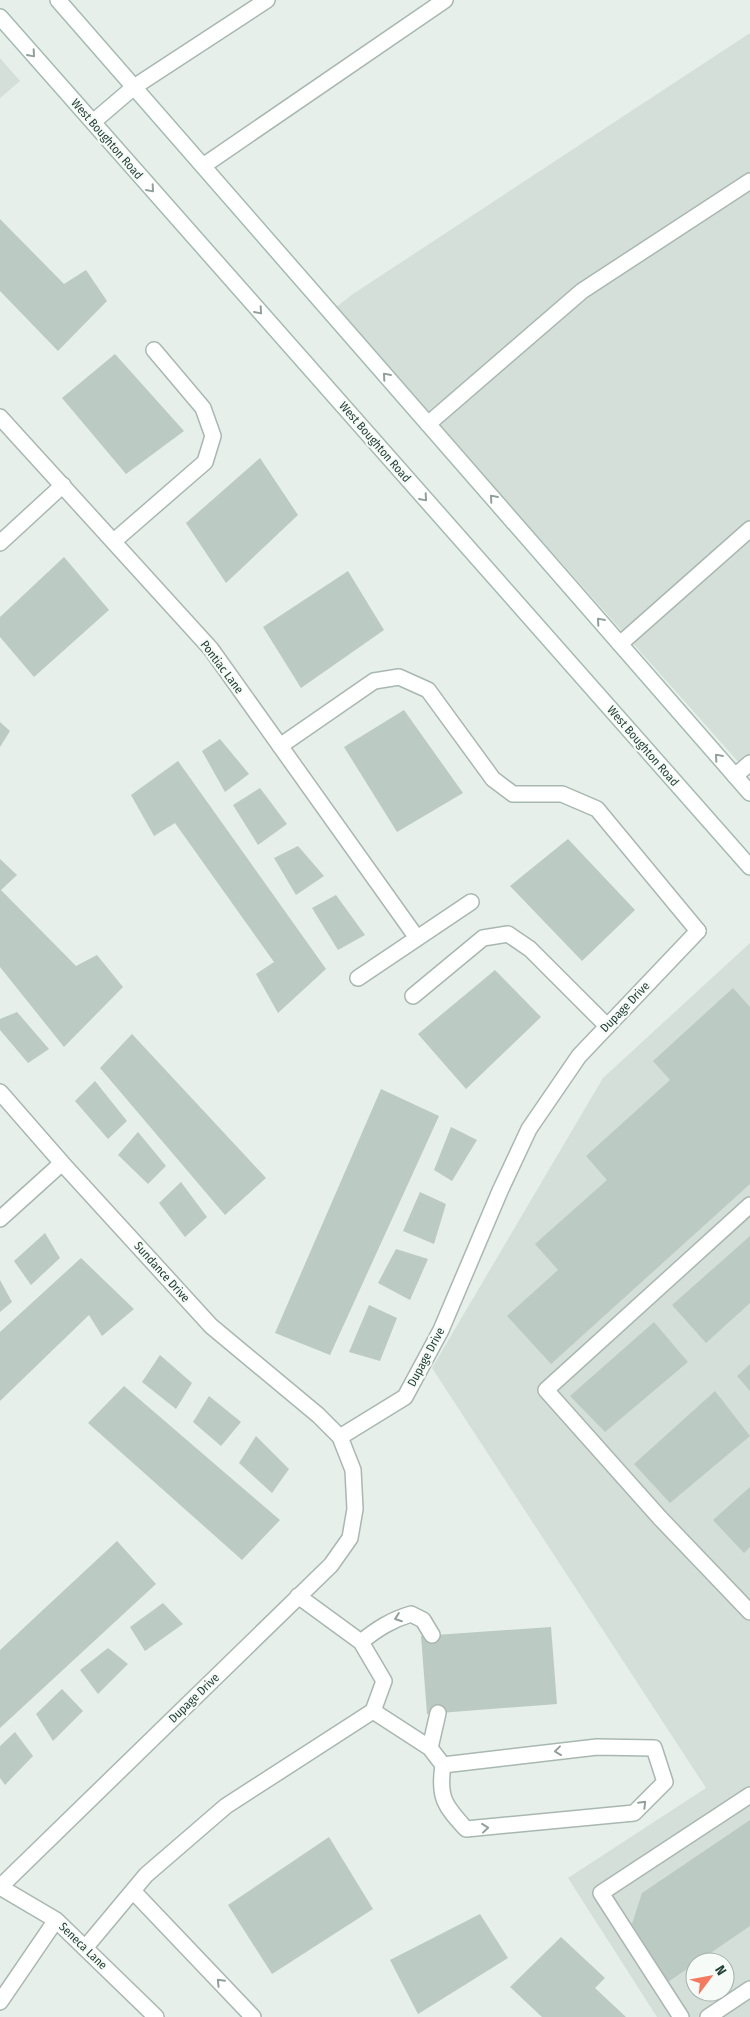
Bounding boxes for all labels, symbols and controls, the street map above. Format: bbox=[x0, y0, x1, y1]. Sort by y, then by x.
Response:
one-way arrow bbox=[26, 48, 35, 57]
street label: West Boughton Road bbox=[68, 96, 146, 182]
one-way arrow bbox=[146, 183, 155, 192]
one-way arrow bbox=[253, 305, 262, 314]
one-way arrow bbox=[383, 373, 392, 382]
street label: West Boughton Road bbox=[336, 399, 414, 485]
one-way arrow bbox=[418, 493, 427, 502]
one-way arrow bbox=[490, 495, 499, 504]
one-way arrow bbox=[597, 617, 606, 626]
street label: Pontiac Lane bbox=[198, 638, 246, 696]
street label: West Boughton Road bbox=[604, 703, 682, 789]
one-way arrow bbox=[715, 753, 724, 762]
street label: Dupage Drive bbox=[597, 979, 653, 1035]
street label: Sundance Drive bbox=[131, 1239, 193, 1305]
street label: Dupage Drive bbox=[405, 1325, 447, 1389]
one-way arrow bbox=[395, 1612, 403, 1622]
street label: Dupage Drive bbox=[166, 1670, 222, 1726]
one-way arrow bbox=[554, 1745, 562, 1756]
one-way arrow bbox=[637, 1801, 646, 1810]
one-way arrow bbox=[481, 1823, 489, 1834]
street label: Seneca Lane bbox=[56, 1920, 110, 1972]
north arrow bbox=[685, 1952, 735, 2002]
text: N bbox=[711, 1962, 730, 1978]
one-way arrow bbox=[217, 1978, 226, 1987]

